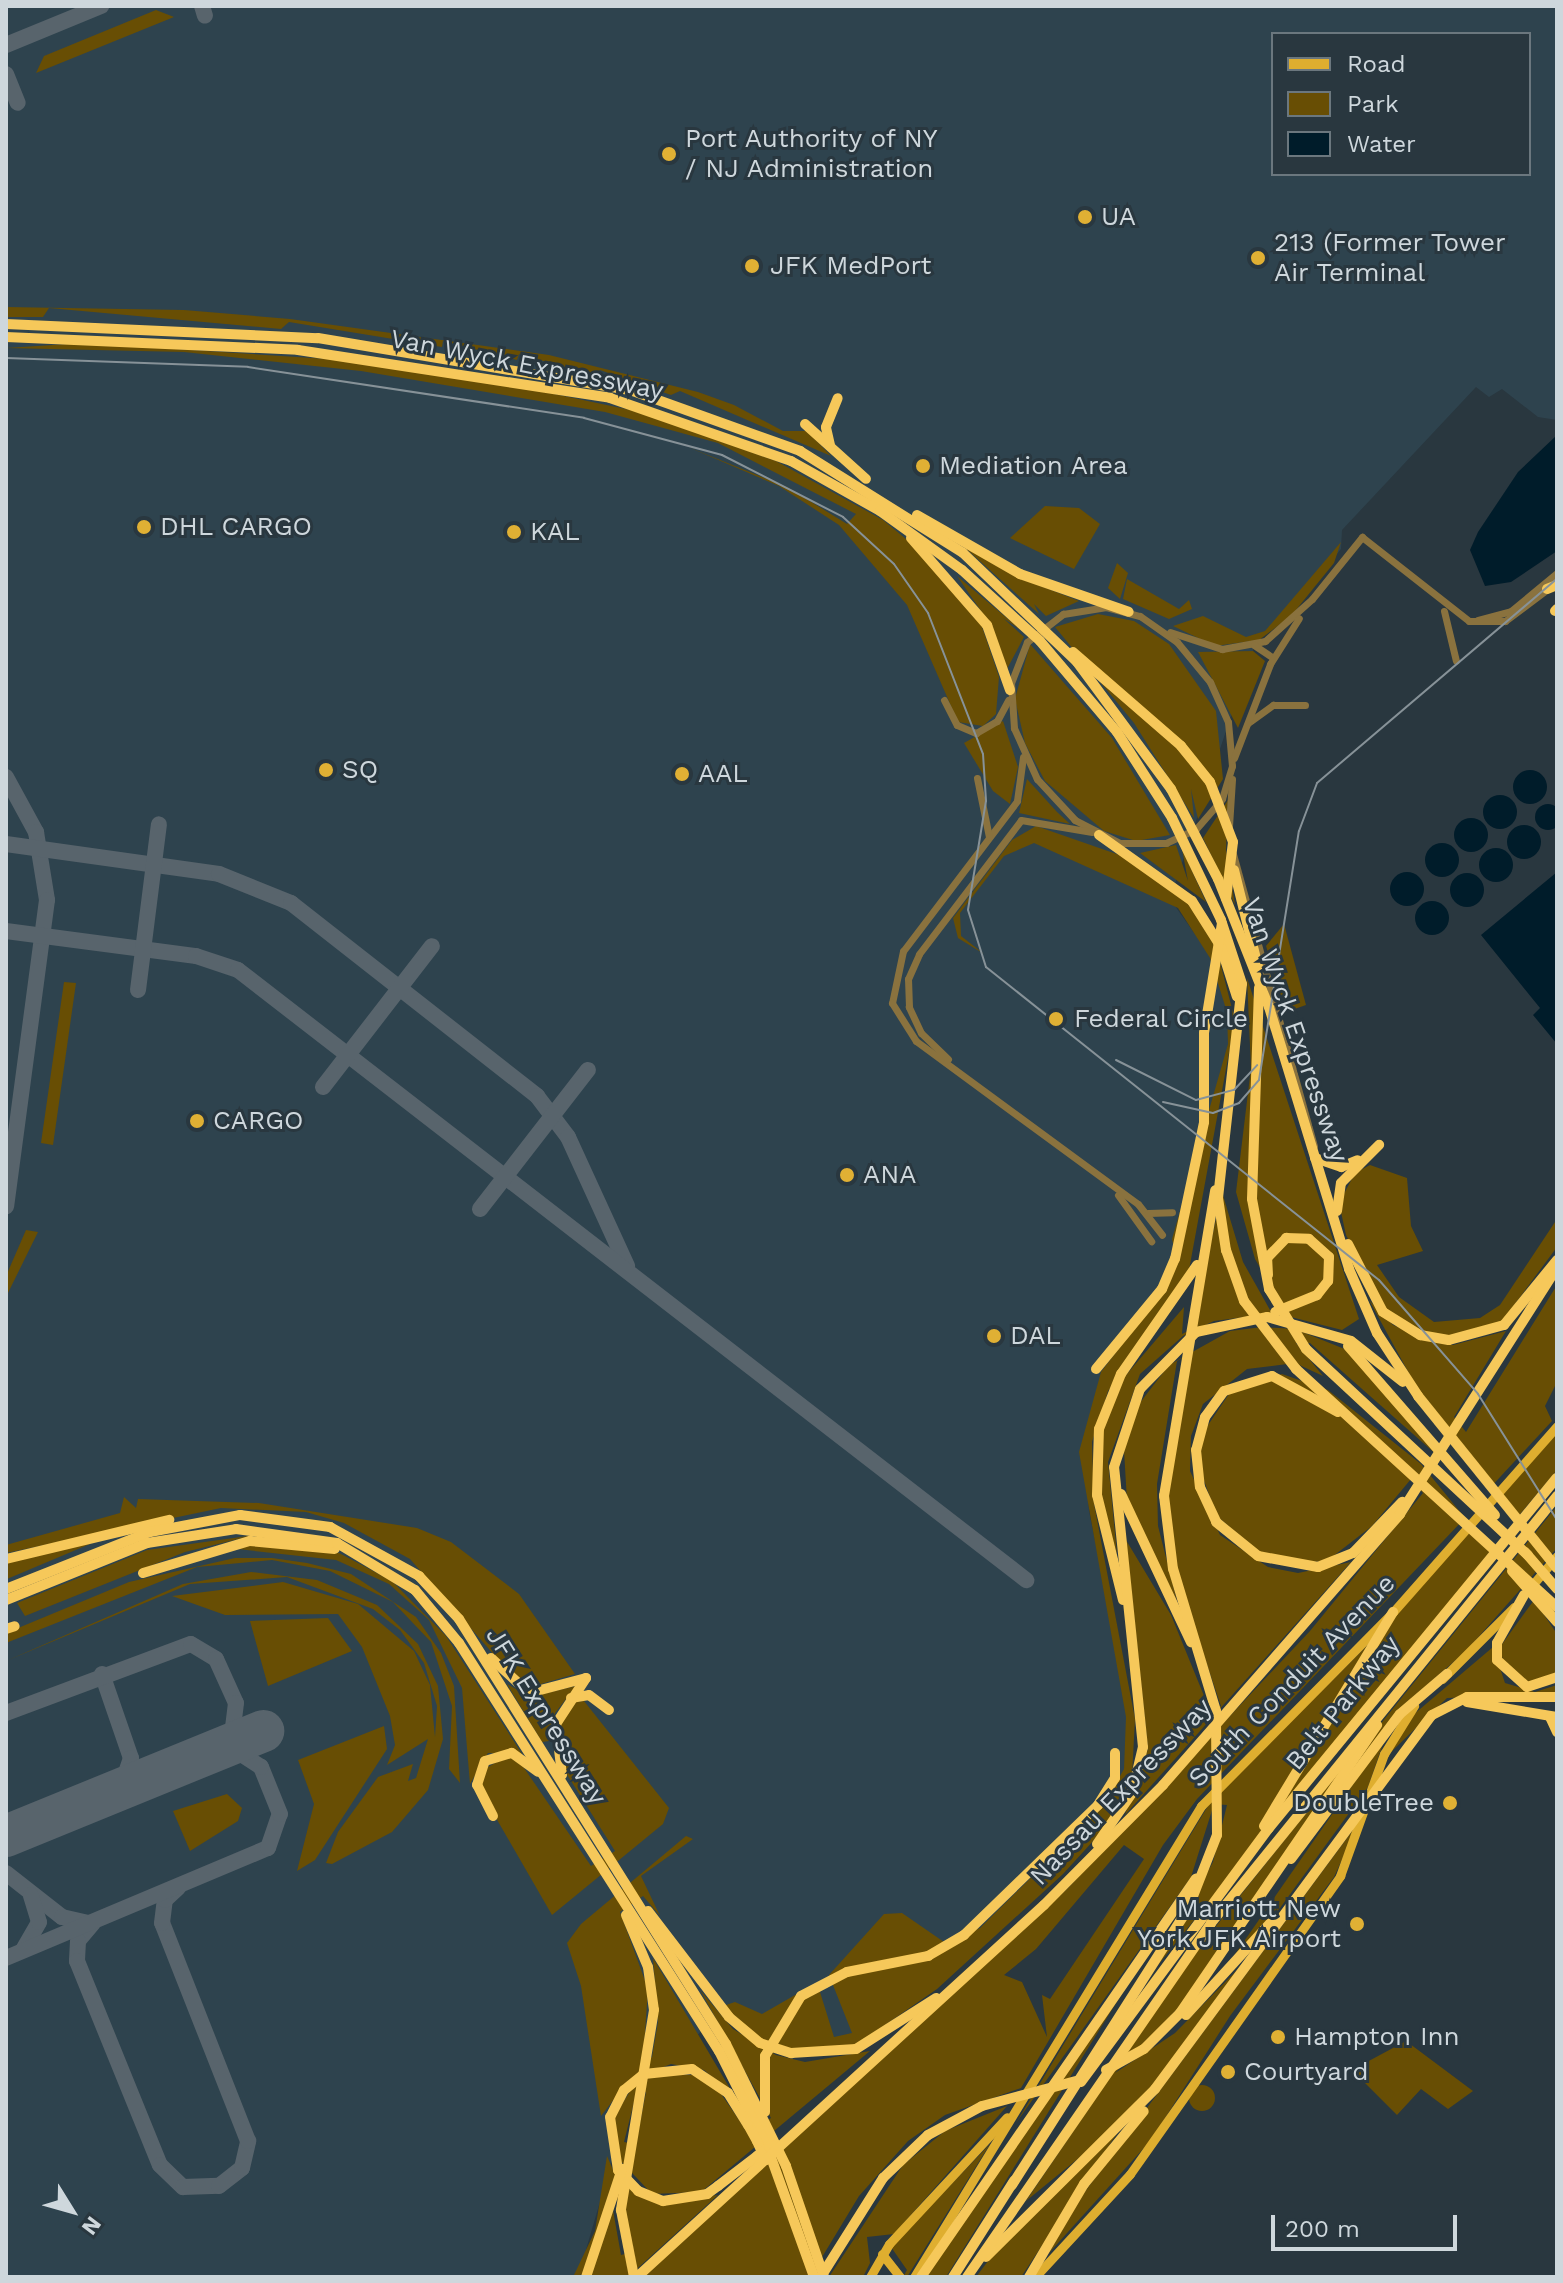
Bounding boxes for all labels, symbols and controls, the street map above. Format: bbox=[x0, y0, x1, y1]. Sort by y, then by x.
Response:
legend bbox=[1271, 32, 1531, 176]
text: Road bbox=[1347, 50, 1406, 78]
text: Park bbox=[1347, 90, 1399, 118]
place label: Port Authority of NY / NJ Administration bbox=[685, 123, 940, 184]
text: Water bbox=[1347, 130, 1416, 158]
marker: Port Authority of NY / NJ Administration bbox=[660, 145, 678, 163]
place label: UA bbox=[1101, 201, 1136, 233]
marker: UA bbox=[1076, 208, 1094, 226]
place label: 213 (Former Tower Air Terminal bbox=[1274, 227, 1507, 288]
marker: 213 (Former Tower Air Terminal bbox=[1249, 249, 1267, 267]
place label: JFK MedPort bbox=[770, 250, 932, 282]
marker: JFK MedPort bbox=[741, 255, 763, 277]
street label: Van Wyck Expressway bbox=[387, 323, 667, 407]
place label: Mediation Area bbox=[939, 450, 1129, 482]
marker: Mediation Area bbox=[914, 457, 932, 475]
place label: DHL CARGO bbox=[160, 511, 313, 543]
place label: KAL bbox=[530, 516, 580, 548]
marker: DHL CARGO bbox=[135, 518, 153, 536]
marker: KAL bbox=[505, 523, 523, 541]
place label: SQ bbox=[342, 754, 378, 786]
place label: AAL bbox=[698, 758, 748, 790]
marker: SQ bbox=[317, 761, 335, 779]
marker: AAL bbox=[673, 765, 691, 783]
street label: Van Wyck Expressway bbox=[1235, 893, 1355, 1167]
place label: Federal Circle bbox=[1074, 1003, 1249, 1035]
marker: Federal Circle bbox=[1045, 1008, 1067, 1030]
place label: CARGO bbox=[213, 1105, 303, 1137]
marker: CARGO bbox=[188, 1112, 206, 1130]
place label: ANA bbox=[863, 1159, 916, 1191]
marker: ANA bbox=[838, 1166, 856, 1184]
place label: DAL bbox=[1010, 1320, 1061, 1352]
marker: DAL bbox=[985, 1327, 1003, 1345]
street label: South Conduit Avenue bbox=[1182, 1568, 1402, 1794]
street label: JFK Expressway bbox=[479, 1621, 613, 1811]
street label: Belt Parkway bbox=[1279, 1629, 1407, 1777]
street label: Nassau Expressway bbox=[1024, 1692, 1218, 1892]
place label: DoubleTree bbox=[1293, 1787, 1434, 1819]
marker: DoubleTree bbox=[1441, 1794, 1459, 1812]
place label: Marriott New York JFK Airport bbox=[1134, 1893, 1341, 1954]
marker: Marriott New York JFK Airport bbox=[1348, 1915, 1366, 1933]
place label: Hampton Inn bbox=[1294, 2021, 1460, 2053]
marker: Hampton Inn bbox=[1269, 2028, 1287, 2046]
place label: Courtyard bbox=[1244, 2056, 1368, 2088]
marker: Courtyard bbox=[1219, 2063, 1237, 2081]
north arrow bbox=[32, 2171, 112, 2251]
scale bar bbox=[1275, 2199, 1461, 2249]
text: N bbox=[77, 2212, 106, 2240]
text: 200 m bbox=[1285, 2215, 1360, 2243]

